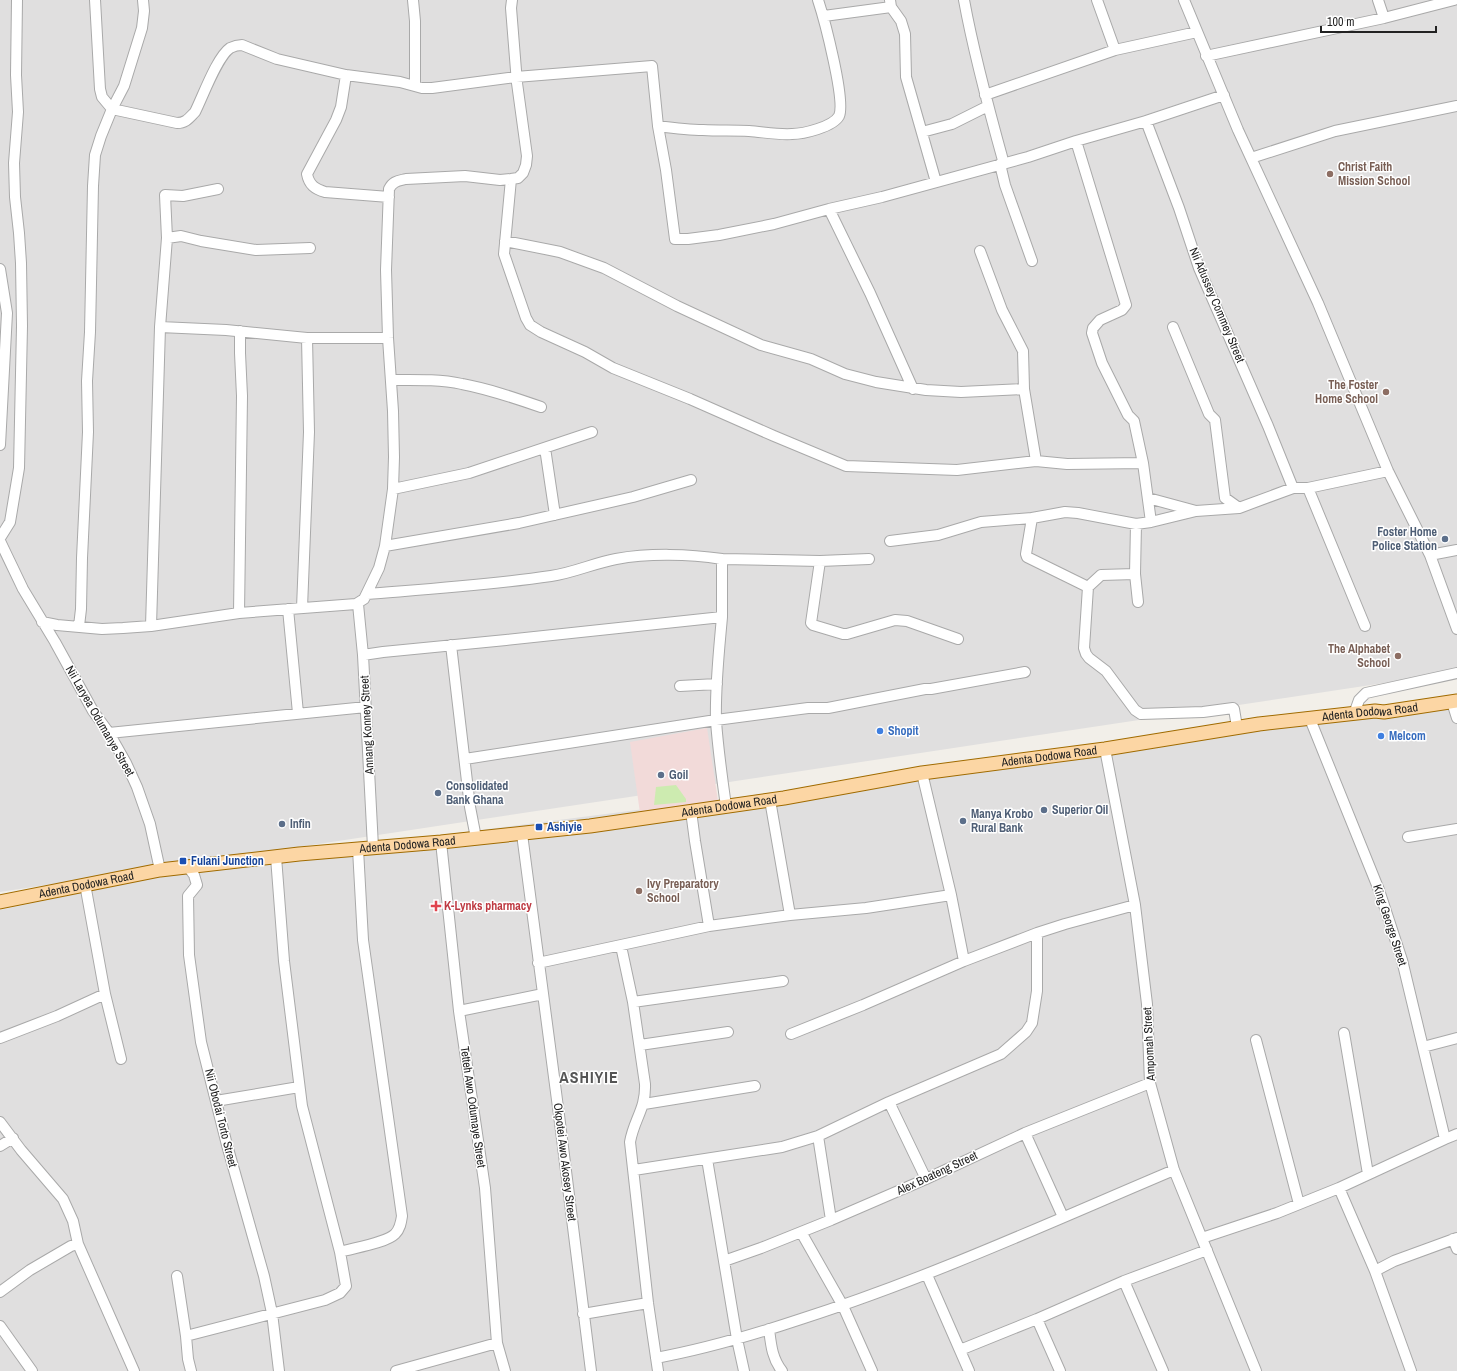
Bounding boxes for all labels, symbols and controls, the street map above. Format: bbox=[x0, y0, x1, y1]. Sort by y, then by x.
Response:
scale bar bbox=[1321, 8, 1436, 34]
text: 100 m bbox=[1327, 14, 1354, 30]
place label: Christ Faith Mission School bbox=[1338, 159, 1410, 189]
marker: Christ Faith Mission School bbox=[1325, 169, 1335, 179]
street label: Nii Adussey Commey Street bbox=[1185, 245, 1249, 365]
place label: The Foster Home School bbox=[1315, 377, 1378, 407]
marker: The Foster Home School bbox=[1381, 387, 1391, 397]
place label: Foster Home Police Station bbox=[1372, 524, 1438, 554]
marker: Foster Home Police Station bbox=[1440, 534, 1450, 544]
place label: The Alphabet School bbox=[1328, 641, 1391, 671]
marker: The Alphabet School bbox=[1393, 651, 1403, 661]
street label: Nii Laryea Odumanye Street bbox=[62, 663, 138, 779]
street label: Annang Konney Street bbox=[356, 675, 378, 776]
street label: Adenta Dodowa Road bbox=[1320, 699, 1419, 725]
place label: Shopit bbox=[888, 723, 919, 739]
marker: Shopit bbox=[875, 726, 885, 736]
place label: Melcom bbox=[1389, 728, 1426, 744]
marker: Melcom bbox=[1376, 731, 1386, 741]
street label: Adenta Dodowa Road bbox=[999, 742, 1098, 771]
place label: Goil bbox=[669, 767, 688, 783]
marker: Goil bbox=[656, 770, 666, 780]
place label: Consolidated Bank Ghana bbox=[446, 778, 508, 808]
marker: Consolidated Bank Ghana bbox=[433, 788, 443, 798]
street label: Adenta Dodowa Road bbox=[679, 791, 778, 821]
place label: Superior Oil bbox=[1052, 802, 1109, 818]
marker: Superior Oil bbox=[1039, 805, 1049, 815]
place label: Manya Krobo Rural Bank bbox=[971, 806, 1033, 836]
place label: Infin bbox=[290, 816, 311, 832]
marker: Manya Krobo Rural Bank bbox=[958, 816, 968, 826]
marker: Infin bbox=[277, 819, 287, 829]
place label: Ashiyie bbox=[547, 819, 583, 835]
marker: Ashiyie bbox=[534, 822, 544, 832]
street label: Adenta Dodowa Road bbox=[358, 832, 456, 857]
place label: Fulani Junction bbox=[191, 853, 264, 869]
marker: Fulani Junction bbox=[178, 856, 188, 866]
street label: Adenta Dodowa Road bbox=[36, 867, 135, 902]
place label: Ivy Preparatory School bbox=[647, 876, 719, 906]
street label: King George Street bbox=[1369, 882, 1411, 968]
marker: Ivy Preparatory School bbox=[634, 886, 644, 896]
place label: K-Lynks pharmacy bbox=[444, 898, 532, 914]
marker: K-Lynks pharmacy bbox=[431, 901, 441, 911]
street label: Ampomah Street bbox=[1139, 1006, 1159, 1082]
street label: Tetteh Awo Odumaye Street bbox=[457, 1045, 489, 1169]
district label: ASHIYIE bbox=[559, 1066, 619, 1088]
street label: Nii Obodai Torto Street bbox=[201, 1067, 241, 1169]
street label: Okpotei Awo Akosey Street bbox=[550, 1102, 580, 1222]
street label: Alex Boateng Street bbox=[893, 1147, 980, 1199]

